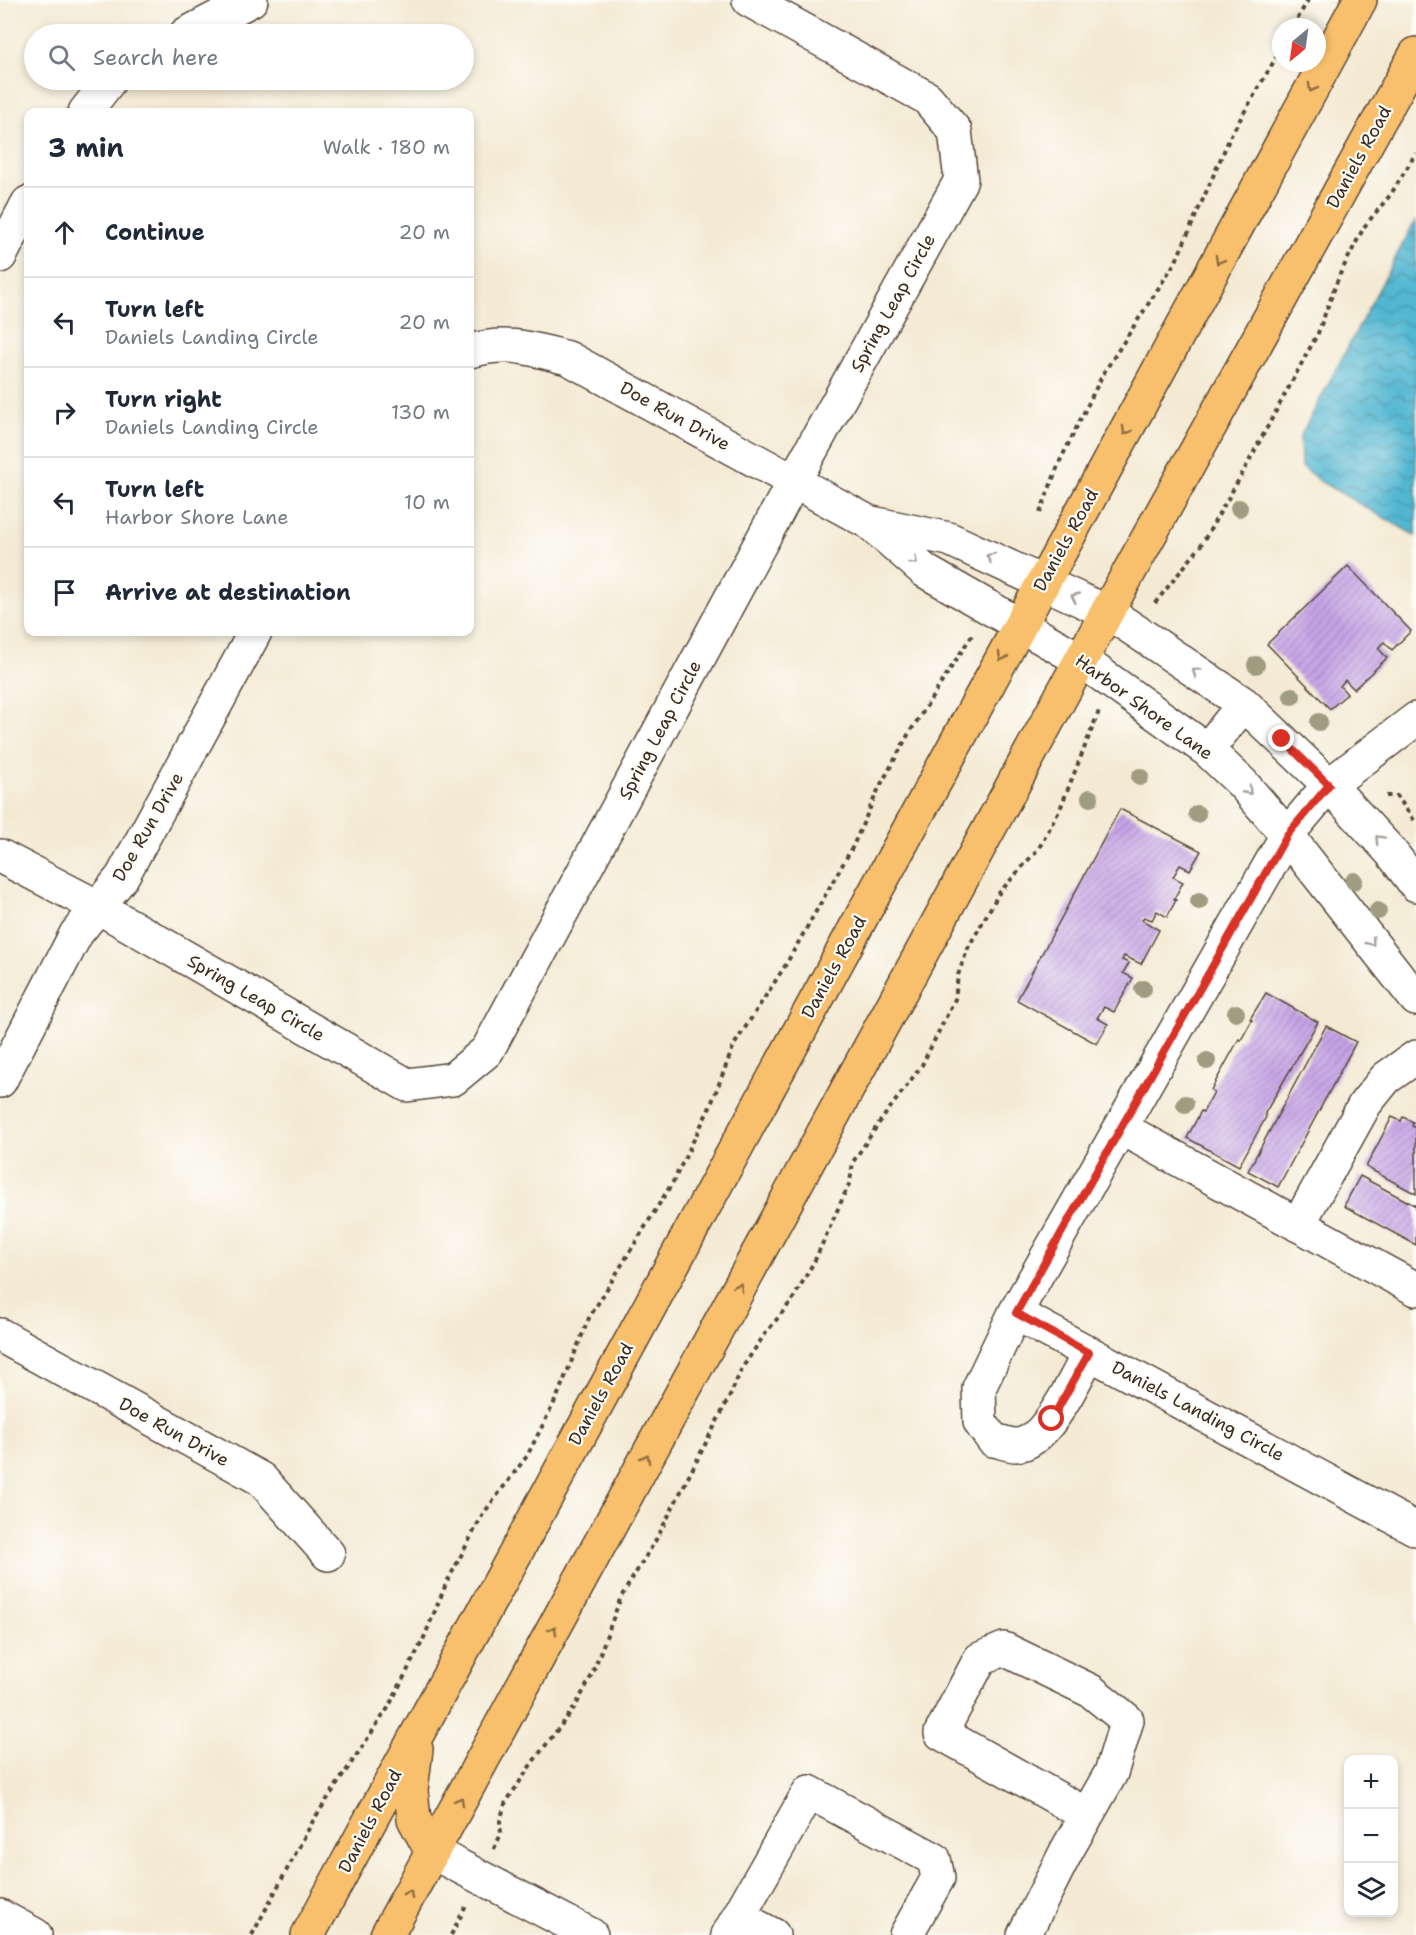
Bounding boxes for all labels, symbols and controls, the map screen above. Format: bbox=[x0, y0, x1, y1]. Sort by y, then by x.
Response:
north arrow bbox=[1272, 18, 1326, 72]
search box bbox=[24, 24, 474, 90]
icon: search bbox=[45, 41, 78, 74]
text: Search here bbox=[93, 43, 219, 72]
one-way arrow bbox=[1308, 82, 1319, 92]
street label: Daniels Road bbox=[1321, 101, 1397, 213]
text: 3 min bbox=[48, 130, 124, 165]
text: Walk · 180 m bbox=[323, 134, 450, 160]
icon: ahead bbox=[48, 216, 81, 249]
text: Continue bbox=[105, 218, 205, 247]
text: 20 m bbox=[399, 219, 450, 245]
street label: Spring Leap Circle bbox=[845, 230, 941, 376]
one-way arrow bbox=[1215, 253, 1226, 264]
text: Turn left bbox=[105, 295, 204, 324]
icon: left bbox=[48, 306, 81, 339]
text: 20 m bbox=[399, 309, 450, 335]
text: Daniels Landing Circle bbox=[105, 324, 319, 350]
street label: Doe Run Drive bbox=[616, 376, 734, 456]
text: Turn right bbox=[105, 385, 222, 414]
icon: right bbox=[48, 396, 81, 429]
text: 130 m bbox=[391, 399, 450, 425]
text: Daniels Landing Circle bbox=[105, 414, 319, 440]
one-way arrow bbox=[1122, 425, 1133, 435]
text: Turn left bbox=[105, 475, 204, 504]
street label: Daniels Road bbox=[1028, 484, 1104, 596]
icon: left bbox=[48, 486, 81, 519]
text: 10 m bbox=[404, 489, 450, 515]
text: Harbor Shore Lane bbox=[105, 504, 289, 530]
one-way arrow bbox=[986, 553, 997, 565]
one-way arrow bbox=[907, 554, 918, 565]
icon: arrive bbox=[48, 576, 81, 609]
text: Arrive at destination bbox=[105, 578, 351, 607]
one-way arrow bbox=[1071, 592, 1082, 604]
street label: Harbor Shore Lane bbox=[1070, 649, 1218, 765]
one-way arrow bbox=[998, 651, 1009, 661]
street label: Spring Leap Circle bbox=[613, 656, 707, 804]
one-way arrow bbox=[1191, 668, 1202, 679]
route end bbox=[1268, 725, 1294, 751]
street label: Doe Run Drive bbox=[107, 768, 189, 886]
one-way arrow bbox=[1241, 784, 1252, 795]
one-way arrow bbox=[1375, 836, 1386, 846]
street label: Daniels Road bbox=[796, 911, 872, 1023]
one-way arrow bbox=[1364, 936, 1375, 947]
street label: Spring Leap Circle bbox=[183, 949, 329, 1047]
one-way arrow bbox=[732, 1283, 743, 1293]
street label: Daniels Road bbox=[563, 1338, 639, 1450]
street label: Daniels Landing Circle bbox=[1107, 1355, 1289, 1467]
street label: Doe Run Drive bbox=[115, 1392, 233, 1472]
route start bbox=[1038, 1405, 1064, 1431]
one-way arrow bbox=[639, 1454, 650, 1465]
one-way arrow bbox=[546, 1626, 557, 1636]
map controls bbox=[1344, 1755, 1398, 1917]
button: + bbox=[1344, 1755, 1398, 1809]
street label: Daniels Road bbox=[333, 1765, 407, 1877]
one-way arrow bbox=[453, 1797, 464, 1807]
button: − bbox=[1344, 1809, 1398, 1863]
button: layers bbox=[1344, 1863, 1398, 1917]
one-way arrow bbox=[402, 1889, 414, 1900]

